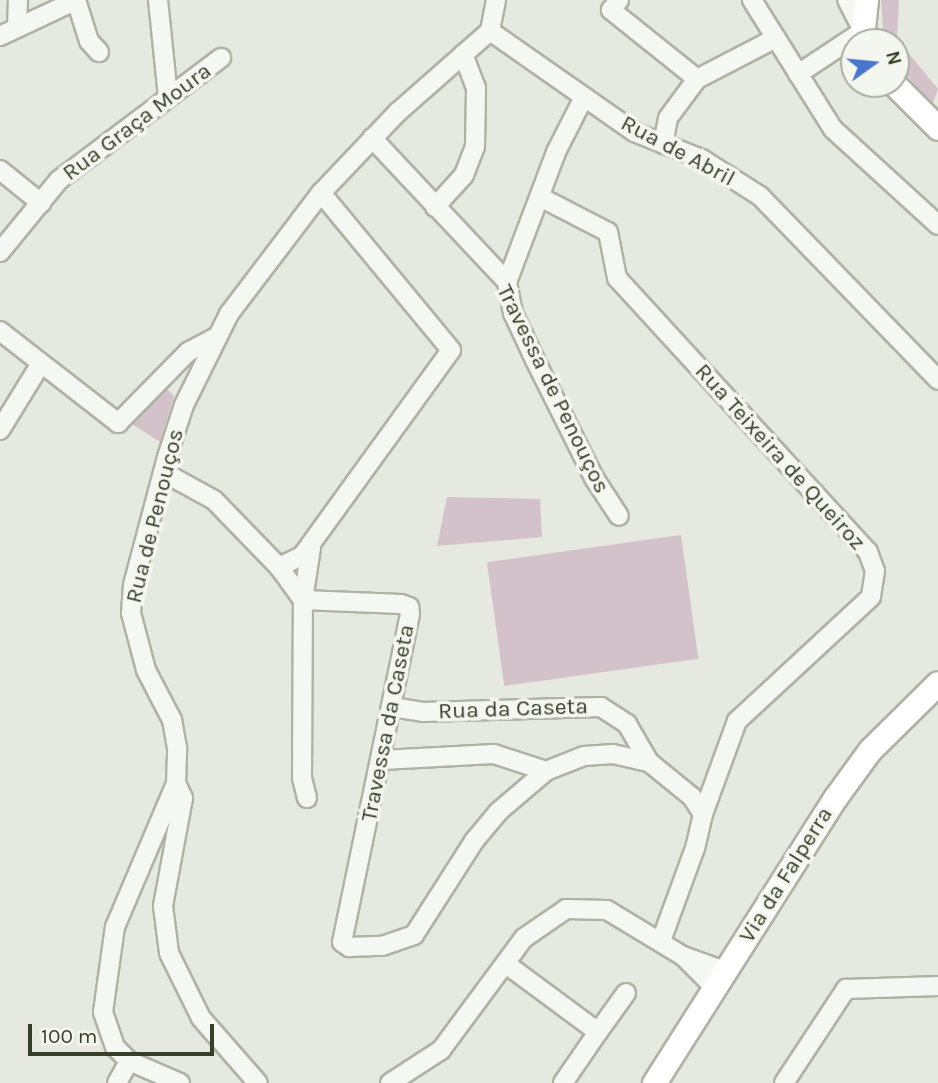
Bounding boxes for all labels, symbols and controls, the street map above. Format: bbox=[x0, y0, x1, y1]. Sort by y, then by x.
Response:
north arrow bbox=[840, 28, 910, 98]
text: N bbox=[881, 49, 906, 68]
street label: Rua Graça Moura bbox=[57, 57, 217, 187]
street label: Rua de Abril bbox=[616, 109, 740, 193]
street label: Travessa de Penouços bbox=[490, 280, 616, 498]
street label: Rua Teixeira de Queiroz bbox=[689, 358, 871, 556]
street label: Rua de Penouços bbox=[120, 426, 190, 606]
street label: Travessa da Caseta bbox=[355, 622, 421, 824]
street label: Rua da Caseta bbox=[438, 693, 588, 725]
street label: Via da Falperra bbox=[733, 802, 839, 948]
scale bar bbox=[32, 1010, 217, 1054]
text: 100 m bbox=[41, 1024, 98, 1048]

